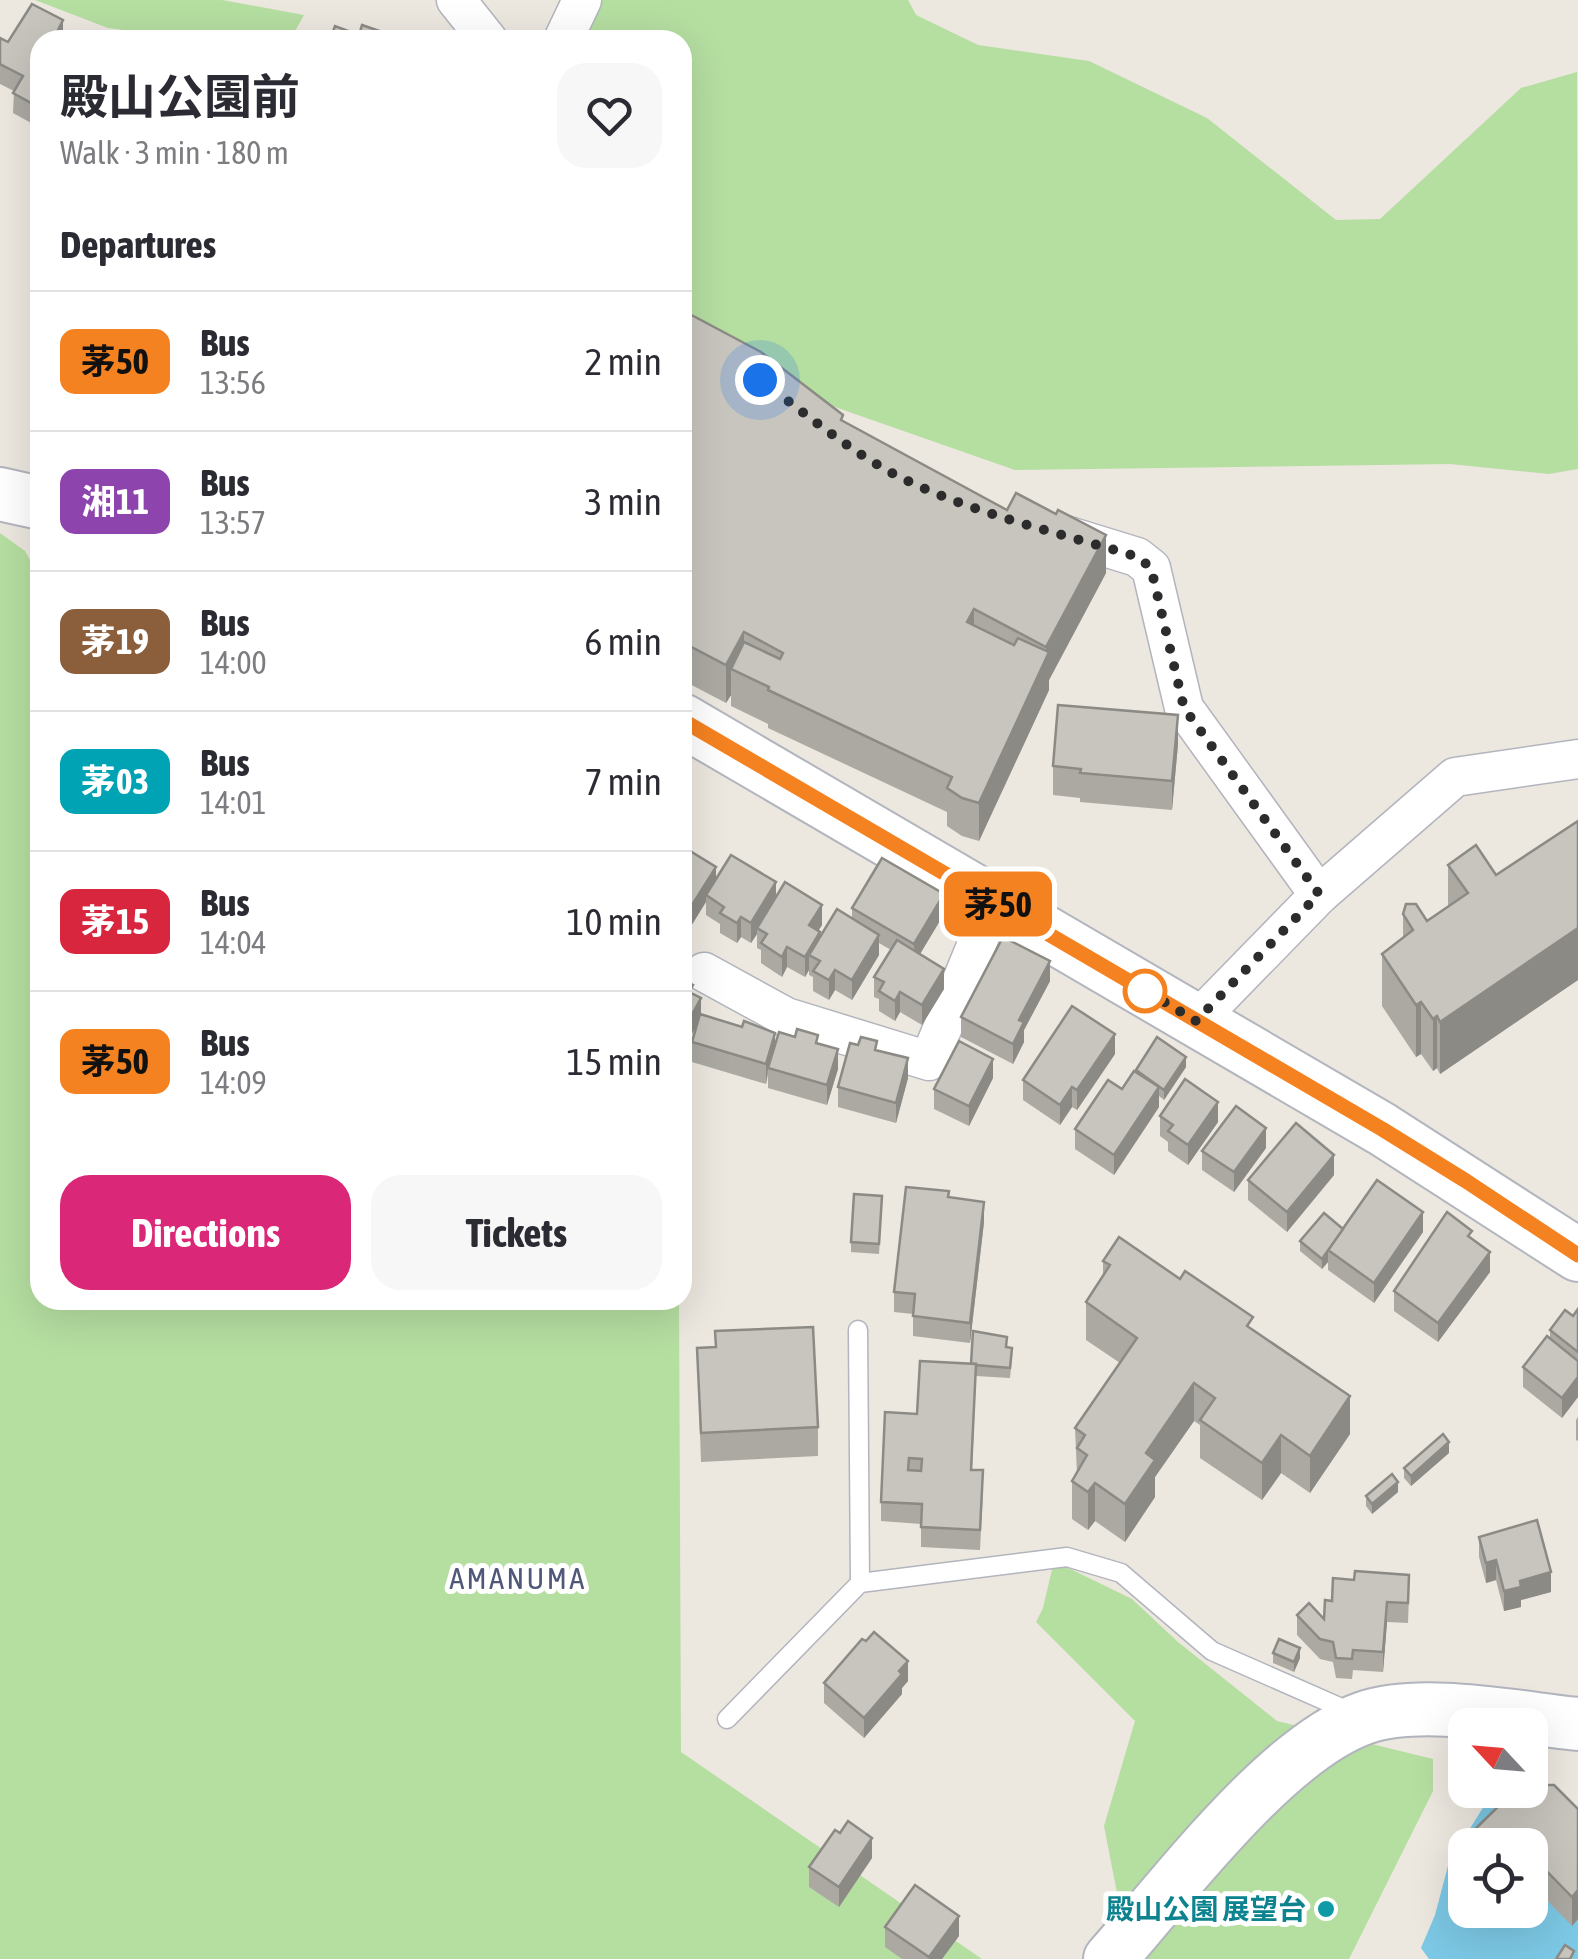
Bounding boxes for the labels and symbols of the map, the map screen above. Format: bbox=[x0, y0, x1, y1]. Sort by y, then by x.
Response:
your location bbox=[735, 355, 785, 405]
line badge: 茅50 bbox=[940, 872, 1056, 936]
unlabelled marker bbox=[1124, 970, 1166, 1012]
district label: AMANUMA bbox=[449, 1561, 587, 1595]
north arrow bbox=[1448, 1708, 1548, 1808]
place label: 殿山公園 展望台 bbox=[1106, 1893, 1306, 1925]
marker: 殿山公園 展望台 bbox=[1315, 1898, 1337, 1920]

